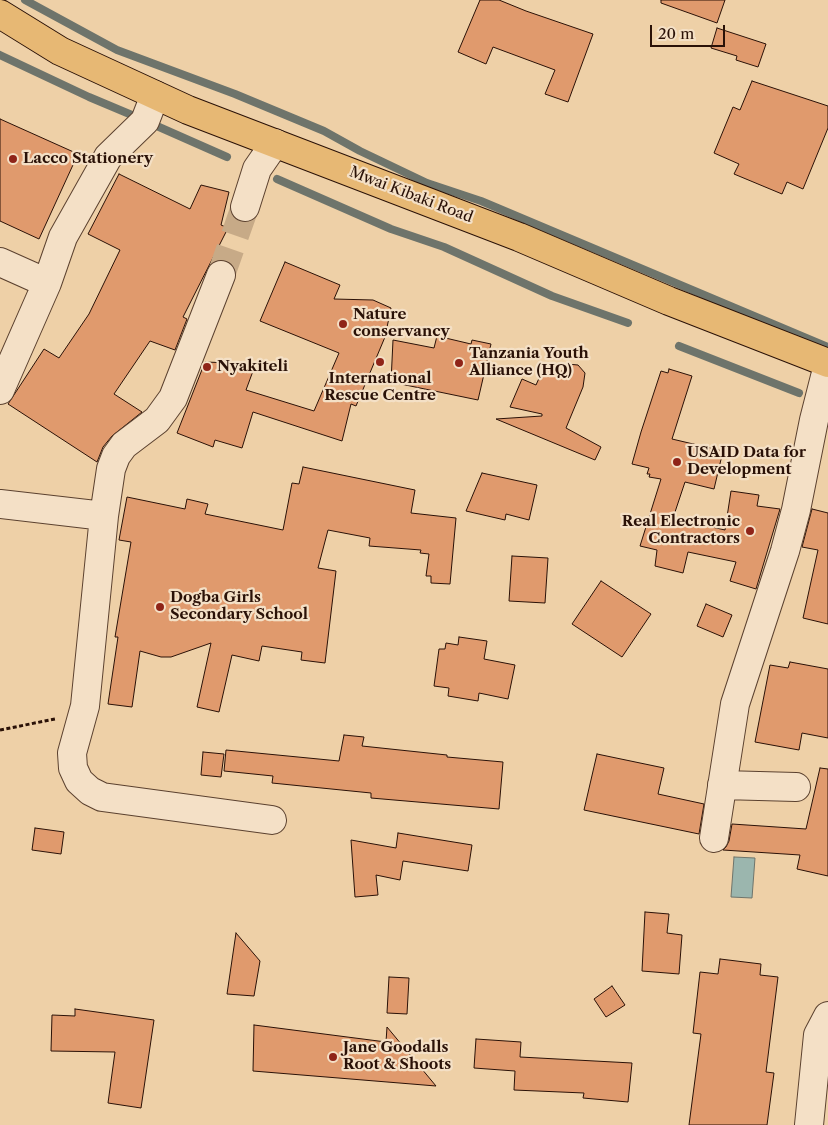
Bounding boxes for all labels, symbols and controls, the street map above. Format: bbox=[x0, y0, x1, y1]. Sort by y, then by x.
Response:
scale bar bbox=[653, 15, 728, 47]
text: 20 m bbox=[658, 24, 694, 43]
place label: Lacco Stationery bbox=[23, 150, 153, 168]
marker: Lacco Stationery bbox=[7, 153, 19, 165]
street label: Mwai Kibaki Road bbox=[347, 163, 475, 227]
place label: Nature conservancy bbox=[353, 306, 450, 341]
marker: Nature conservancy bbox=[337, 318, 349, 330]
place label: Tanzania Youth Alliance (HQ) bbox=[469, 345, 589, 380]
marker: International Rescue Centre bbox=[374, 356, 386, 368]
marker: Tanzania Youth Alliance (HQ) bbox=[453, 357, 465, 369]
place label: Nyakiteli bbox=[217, 358, 288, 376]
marker: Nyakiteli bbox=[201, 361, 213, 373]
place label: International Rescue Centre bbox=[324, 370, 436, 405]
place label: USAID Data for Development bbox=[687, 444, 806, 479]
marker: USAID Data for Development bbox=[671, 456, 683, 468]
place label: Real Electronic Contractors bbox=[622, 513, 740, 548]
marker: Real Electronic Contractors bbox=[744, 525, 756, 537]
place label: Dogba Girls Secondary School bbox=[170, 589, 308, 624]
marker: Dogba Girls Secondary School bbox=[154, 601, 166, 613]
place label: Jane Goodalls Root & Shoots bbox=[343, 1039, 451, 1074]
marker: Jane Goodalls Root & Shoots bbox=[327, 1051, 339, 1063]

